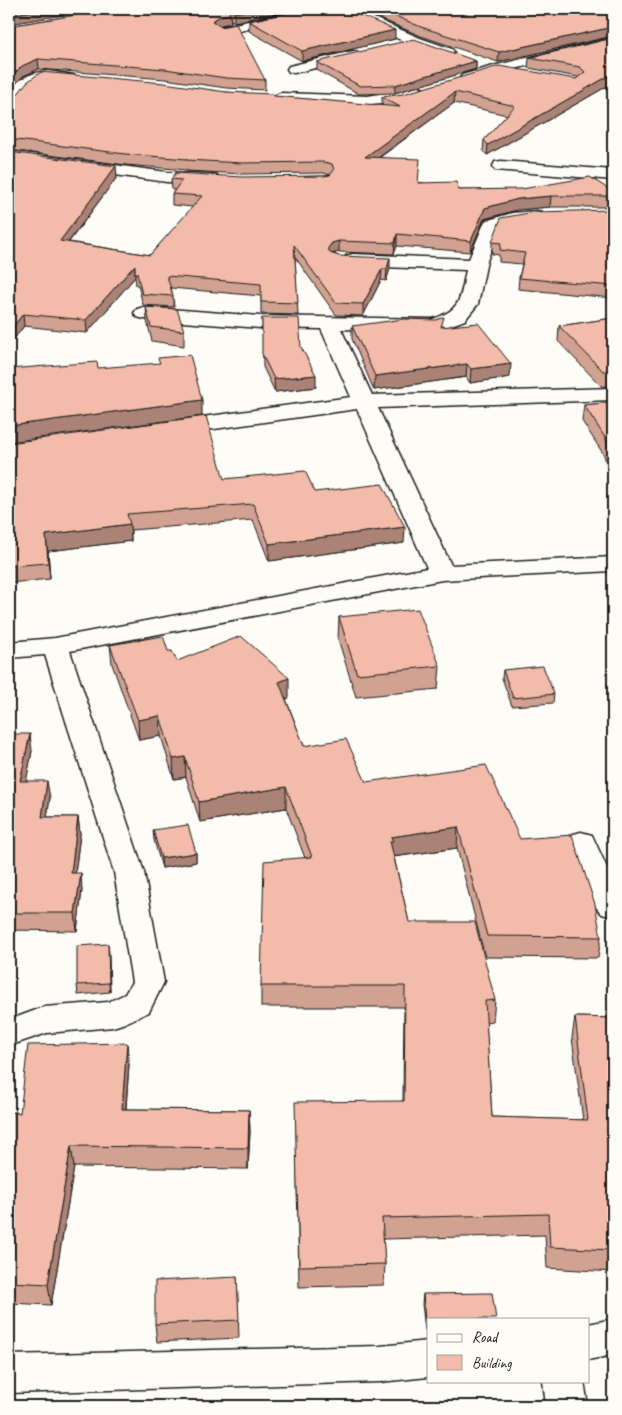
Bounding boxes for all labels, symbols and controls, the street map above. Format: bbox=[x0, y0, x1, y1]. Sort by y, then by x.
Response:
legend bbox=[427, 1318, 590, 1382]
text: Road bbox=[472, 1328, 499, 1347]
text: Building bbox=[472, 1354, 512, 1373]

